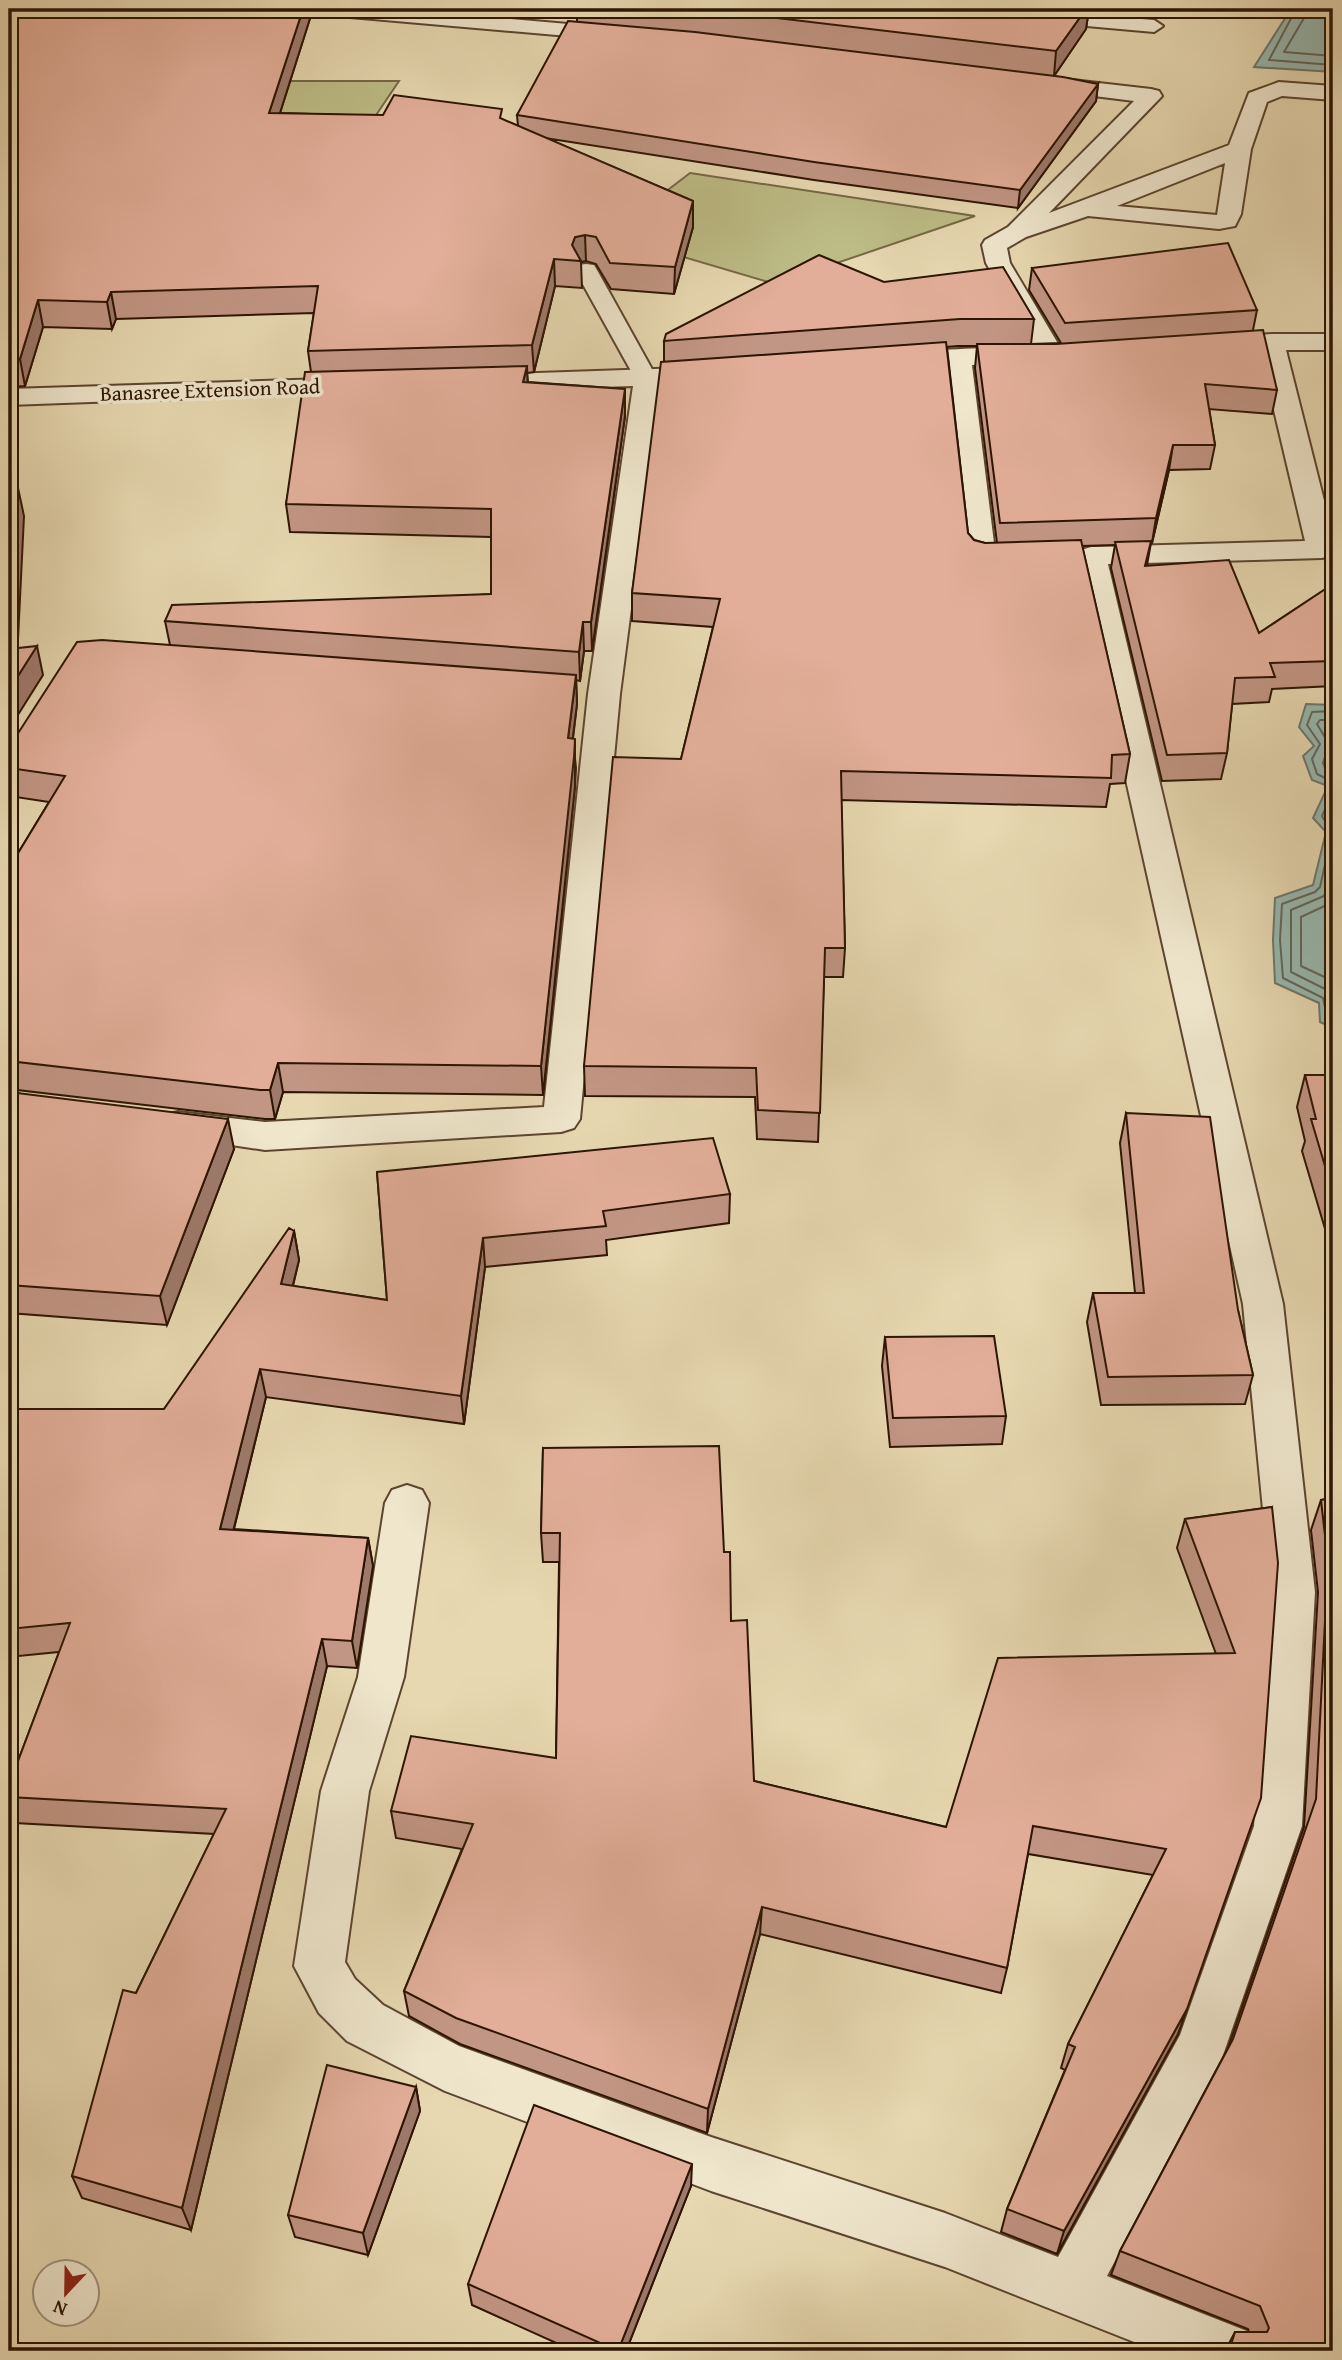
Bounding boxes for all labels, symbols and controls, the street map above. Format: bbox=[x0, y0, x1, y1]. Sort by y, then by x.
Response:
street label: Banasree Extension Road bbox=[99, 370, 321, 409]
north arrow bbox=[32, 2258, 102, 2328]
text: N bbox=[48, 2293, 71, 2324]

